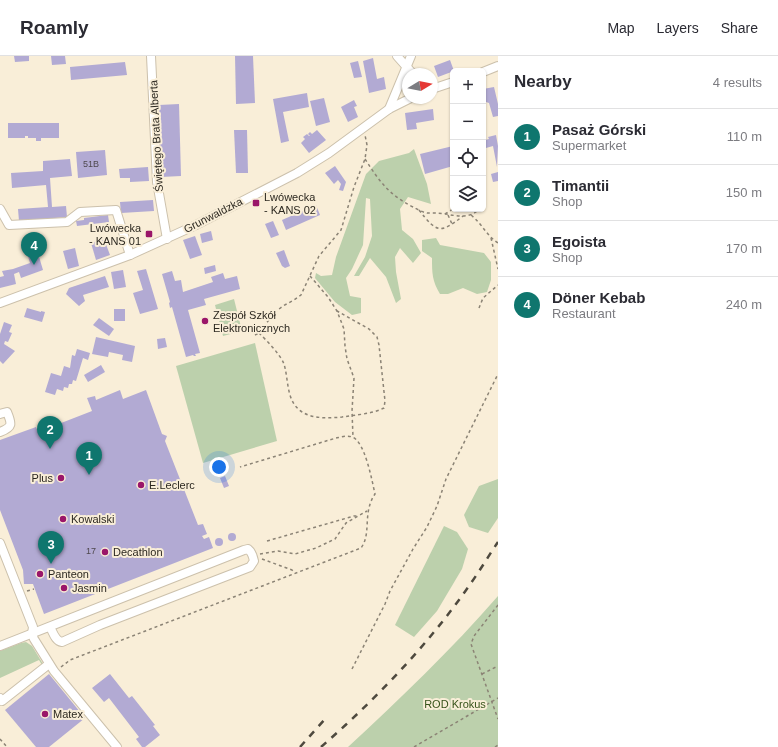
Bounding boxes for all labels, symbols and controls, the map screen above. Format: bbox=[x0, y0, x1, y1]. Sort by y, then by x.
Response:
text: Roamly bbox=[20, 17, 89, 38]
text: Map bbox=[607, 20, 635, 36]
text: Layers bbox=[657, 20, 699, 36]
text: Share bbox=[721, 20, 758, 36]
north arrow bbox=[402, 68, 438, 104]
map controls bbox=[450, 68, 486, 212]
button: + bbox=[450, 68, 486, 104]
text: Nearby bbox=[514, 72, 572, 91]
text: 4 results bbox=[713, 75, 762, 90]
street label: Świętego Brata Alberta bbox=[147, 79, 165, 192]
button: − bbox=[450, 104, 486, 140]
text: Pasaż Górski bbox=[552, 121, 646, 138]
text: 1 bbox=[523, 129, 531, 144]
text: 110 m bbox=[727, 129, 762, 144]
text: Supermarket bbox=[552, 138, 626, 153]
button: locate bbox=[450, 140, 486, 176]
house number: 51B bbox=[83, 159, 99, 169]
button: layers bbox=[450, 176, 486, 212]
text: Timantii bbox=[552, 177, 609, 194]
text: 2 bbox=[523, 185, 531, 200]
text: 150 m bbox=[726, 185, 762, 200]
place label: Lwówecka - KANS 02 bbox=[264, 191, 316, 216]
text: Shop bbox=[552, 194, 582, 209]
street label: Grunwaldzka bbox=[182, 195, 245, 235]
marker: Lwówecka - KANS 02 bbox=[251, 198, 261, 208]
place label: Lwówecka - KANS 01 bbox=[89, 222, 142, 247]
marker: Lwówecka - KANS 01 bbox=[144, 229, 154, 239]
pin: 4 bbox=[21, 232, 47, 265]
text: Egoista bbox=[552, 233, 606, 250]
text: 3 bbox=[523, 241, 531, 256]
text: 170 m bbox=[726, 241, 762, 256]
text: Shop bbox=[552, 250, 582, 265]
text: Döner Kebab bbox=[552, 289, 645, 306]
text: 4 bbox=[523, 297, 531, 312]
text: 240 m bbox=[726, 297, 762, 312]
text: Restaurant bbox=[552, 306, 616, 321]
place label: Zespół Szkół Elektronicznych bbox=[213, 309, 290, 334]
marker: Zespół Szkół Elektronicznych bbox=[200, 316, 210, 326]
pin: 2 bbox=[37, 416, 63, 449]
pin: 1 bbox=[76, 442, 102, 475]
your location bbox=[209, 457, 229, 477]
place label: Plus bbox=[32, 472, 53, 484]
marker: Plus bbox=[56, 473, 66, 483]
place label: E.Leclerc bbox=[149, 479, 195, 491]
marker: E.Leclerc bbox=[136, 480, 146, 490]
place label: Kowalski bbox=[71, 513, 114, 525]
marker: Kowalski bbox=[58, 514, 68, 524]
pin: 3 bbox=[38, 531, 64, 564]
house number: 17 bbox=[86, 546, 96, 556]
place label: Decathlon bbox=[113, 546, 163, 558]
marker: Decathlon bbox=[100, 547, 110, 557]
place label: Panteon bbox=[48, 568, 89, 580]
marker: Panteon bbox=[35, 569, 45, 579]
place label: Jasmin bbox=[72, 582, 107, 594]
marker: Jasmin bbox=[59, 583, 69, 593]
park label: ROD Krokus bbox=[424, 698, 486, 710]
place label: Matex bbox=[53, 708, 83, 720]
marker: Matex bbox=[40, 709, 50, 719]

